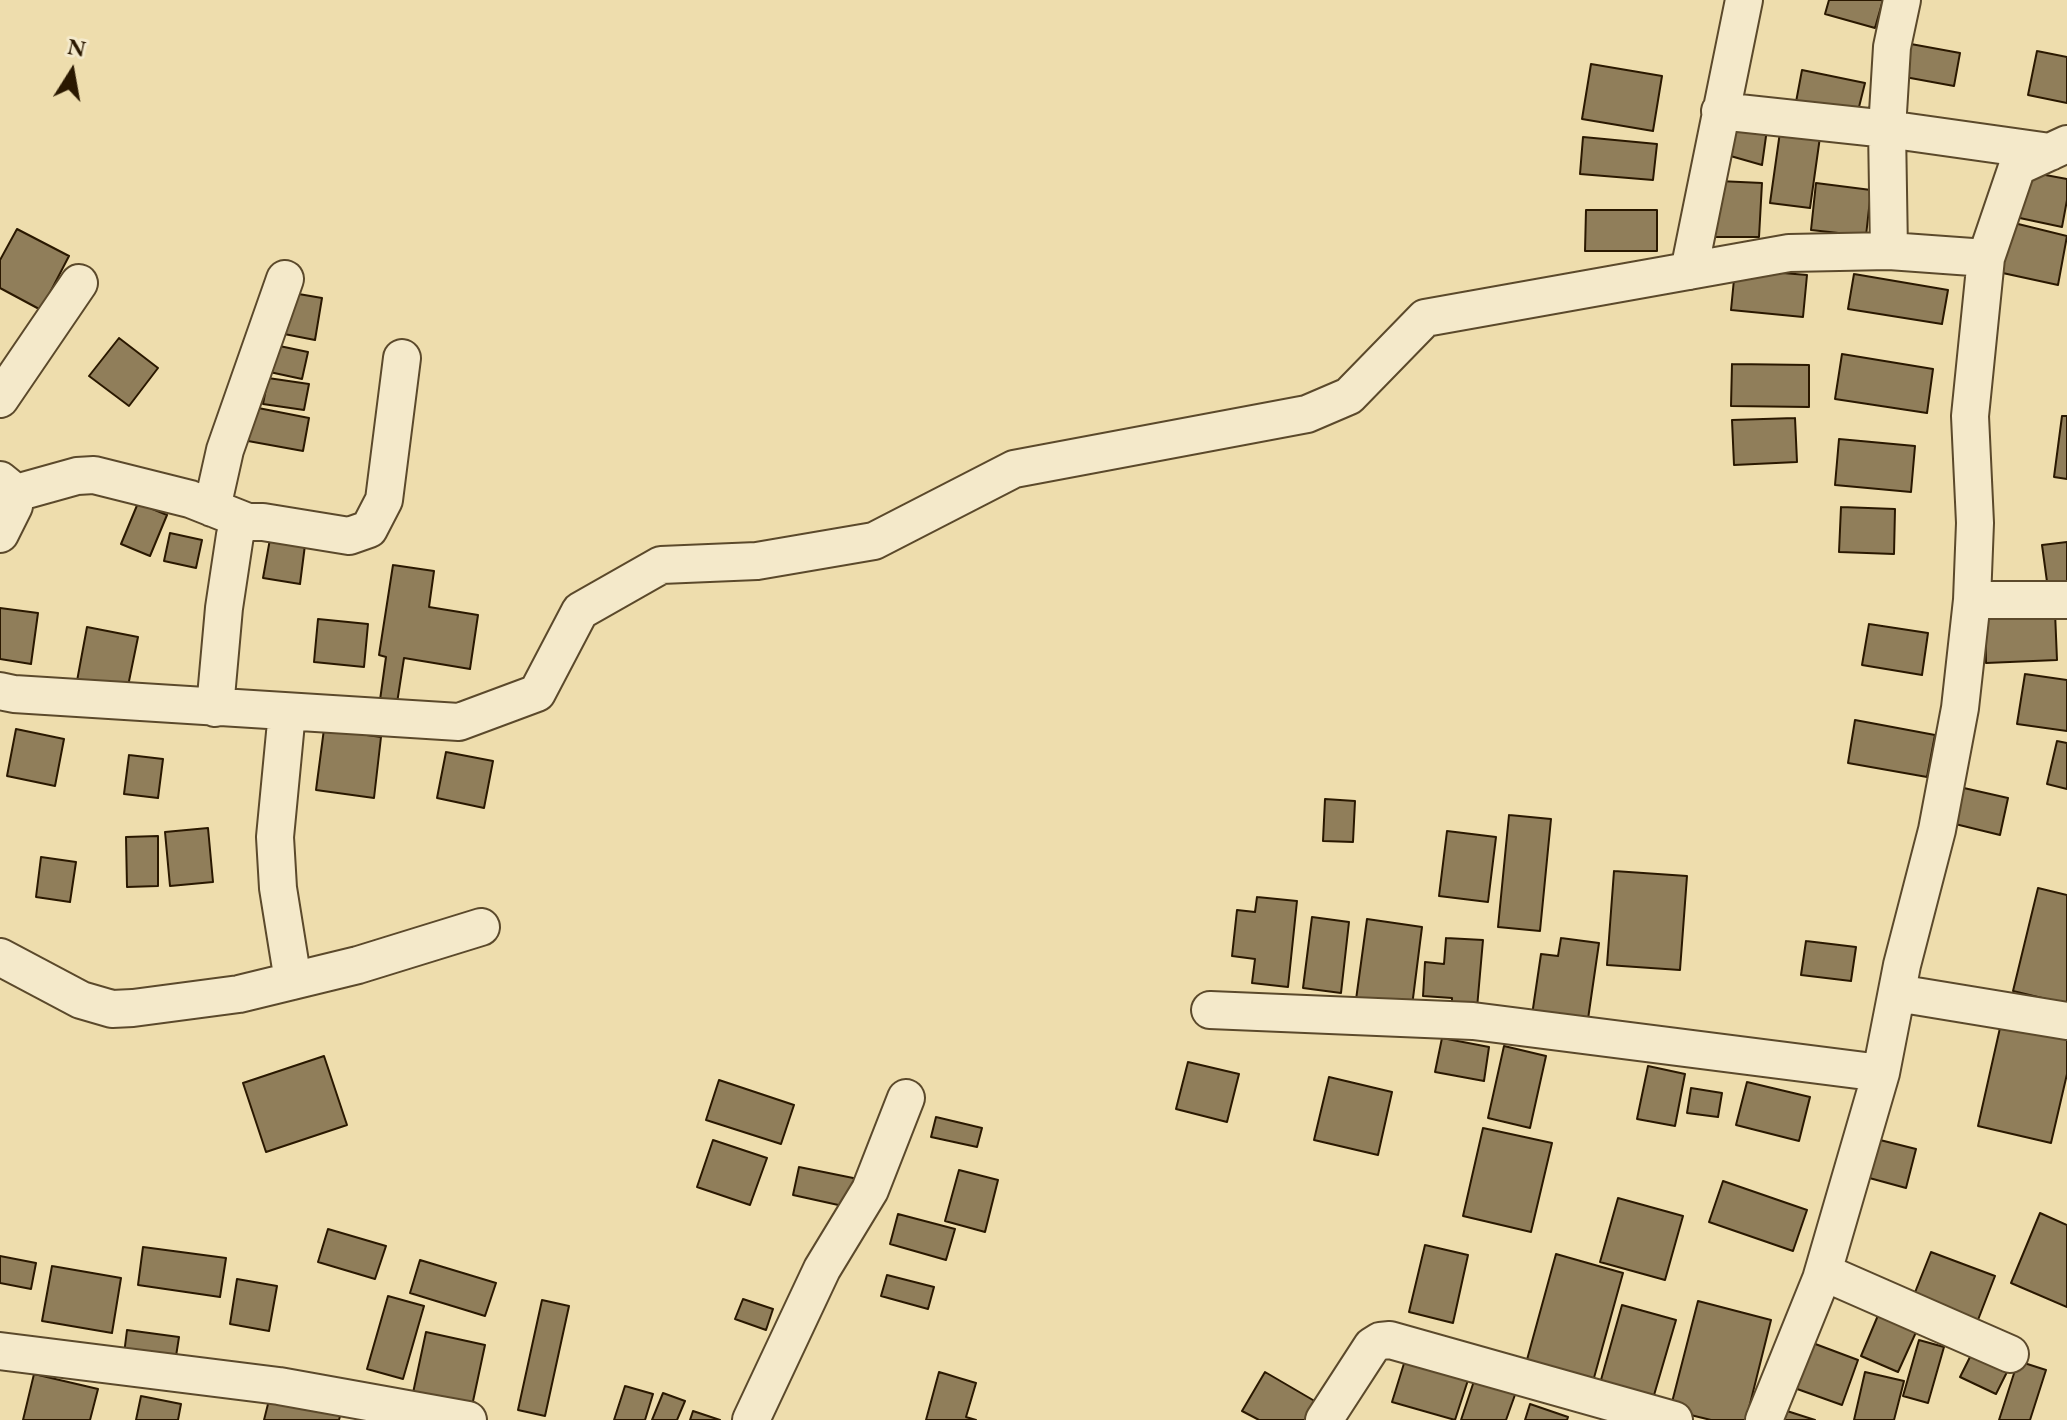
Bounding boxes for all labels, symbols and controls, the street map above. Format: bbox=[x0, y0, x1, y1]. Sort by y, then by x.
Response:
north arrow bbox=[32, 32, 112, 112]
text: N bbox=[65, 32, 88, 64]

